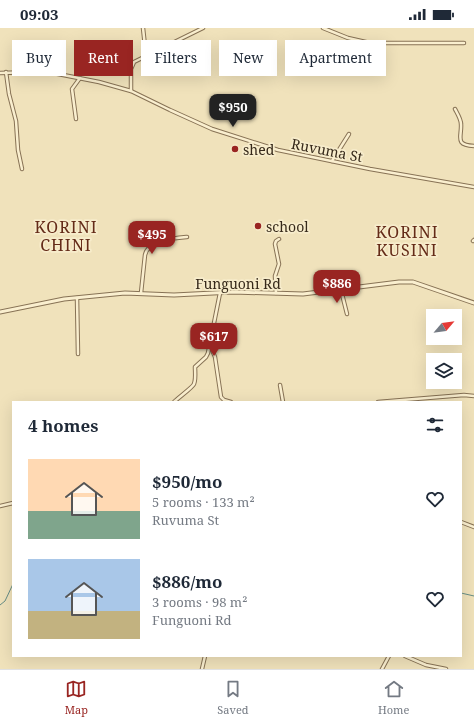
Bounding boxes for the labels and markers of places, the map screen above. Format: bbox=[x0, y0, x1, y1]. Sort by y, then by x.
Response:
pin: $950 bbox=[209, 94, 257, 128]
place label: shed bbox=[243, 140, 275, 159]
marker: shed bbox=[230, 144, 240, 154]
place label: school bbox=[266, 217, 309, 236]
pin: $495 bbox=[128, 221, 176, 255]
marker: school bbox=[253, 221, 263, 231]
pin: $886 bbox=[313, 270, 361, 304]
pin: $617 bbox=[190, 323, 238, 357]

